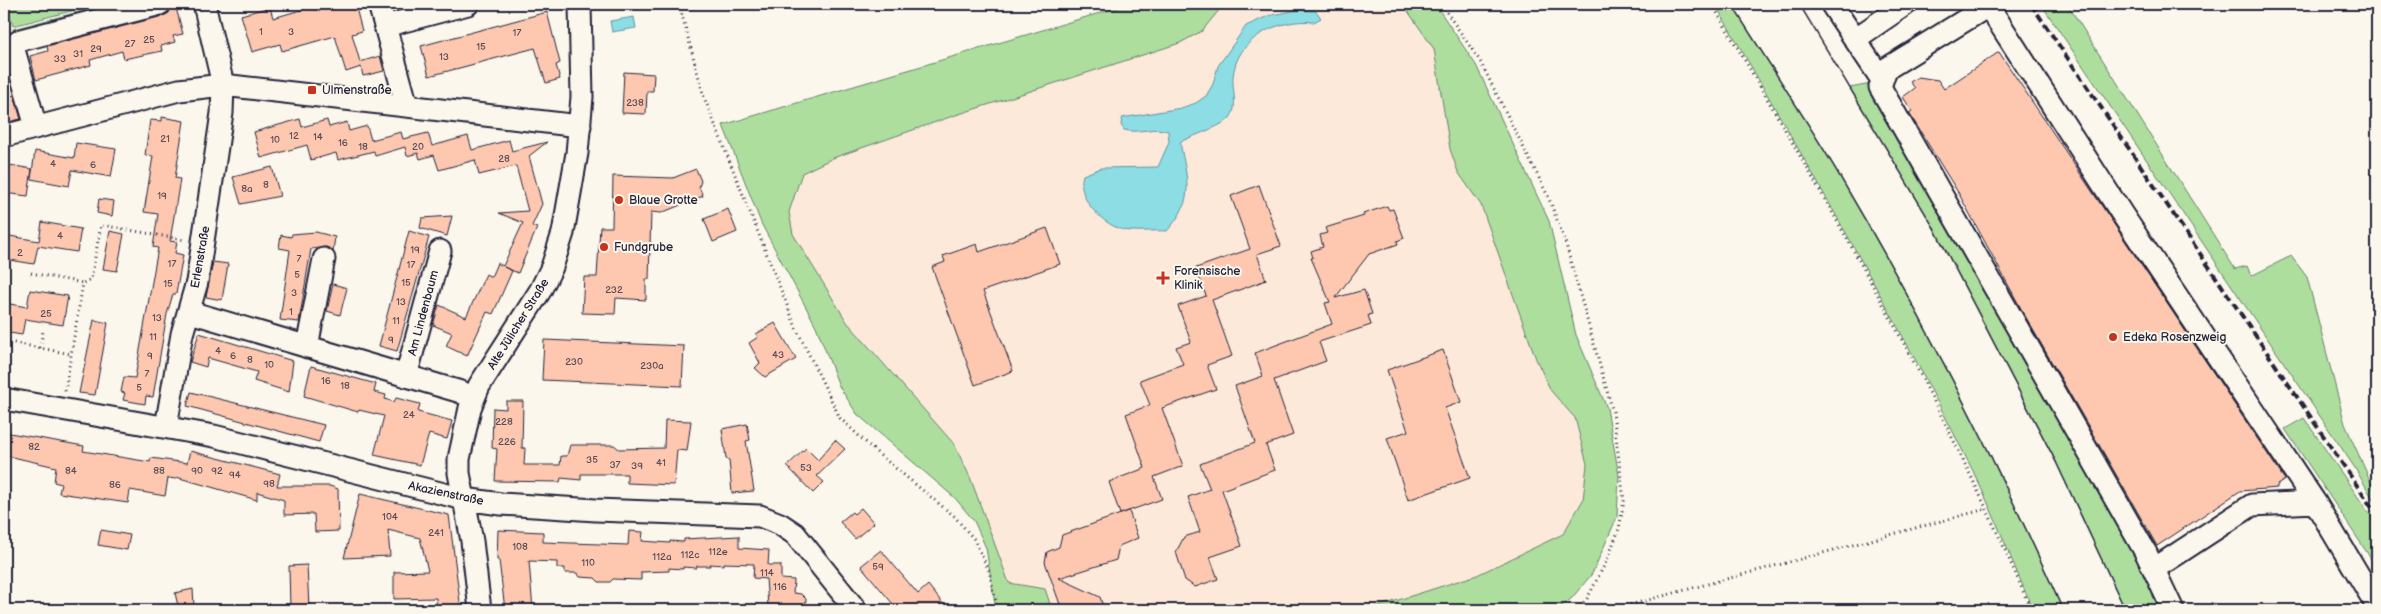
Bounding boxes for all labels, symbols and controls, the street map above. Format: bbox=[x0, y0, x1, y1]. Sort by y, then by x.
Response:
house number: 1 bbox=[259, 26, 263, 38]
house number: 3 bbox=[288, 26, 294, 38]
house number: 17 bbox=[513, 27, 521, 39]
house number: 25 bbox=[143, 34, 155, 46]
house number: 27 bbox=[125, 38, 135, 50]
house number: 15 bbox=[476, 41, 486, 53]
house number: 29 bbox=[90, 43, 102, 55]
house number: 31 bbox=[73, 48, 83, 60]
house number: 13 bbox=[439, 51, 449, 63]
house number: 33 bbox=[54, 53, 66, 65]
place label: Ulmenstraße bbox=[322, 83, 392, 98]
marker: Ulmenstraße bbox=[306, 84, 318, 96]
house number: 238 bbox=[626, 97, 644, 109]
house number: 12 bbox=[289, 130, 299, 142]
house number: 14 bbox=[313, 131, 323, 143]
house number: 21 bbox=[160, 133, 170, 145]
house number: 10 bbox=[270, 134, 280, 146]
house number: 16 bbox=[338, 137, 348, 149]
house number: 18 bbox=[358, 141, 368, 153]
house number: 20 bbox=[412, 141, 424, 153]
house number: 28 bbox=[498, 153, 510, 165]
house number: 4 bbox=[50, 158, 56, 170]
house number: 6 bbox=[90, 159, 96, 171]
house number: 8 bbox=[263, 179, 269, 191]
house number: 8a bbox=[241, 183, 253, 195]
house number: 19 bbox=[157, 190, 167, 202]
place label: Blaue Grotte bbox=[629, 193, 698, 208]
marker: Blaue Grotte bbox=[613, 194, 625, 206]
street label: Erlenstraße bbox=[188, 225, 213, 289]
house number: 4 bbox=[57, 230, 63, 242]
place label: Fundgrube bbox=[614, 240, 673, 255]
marker: Fundgrube bbox=[598, 241, 610, 253]
house number: 19 bbox=[410, 244, 420, 256]
house number: 2 bbox=[17, 247, 23, 259]
house number: 7 bbox=[297, 253, 302, 265]
house number: 17 bbox=[168, 258, 176, 270]
house number: 17 bbox=[407, 259, 415, 271]
place label: Forensische Klinik bbox=[1174, 264, 1240, 293]
house number: 5 bbox=[294, 269, 300, 281]
street label: Am Lindenbaum bbox=[405, 269, 442, 358]
marker: Forensische Klinik bbox=[1156, 271, 1170, 285]
street label: Alte Jülicher Straße bbox=[484, 276, 553, 373]
house number: 15 bbox=[401, 277, 411, 289]
house number: 15 bbox=[163, 278, 173, 290]
house number: 232 bbox=[605, 284, 623, 296]
house number: 3 bbox=[291, 287, 297, 299]
house number: 13 bbox=[396, 296, 406, 308]
house number: 1 bbox=[289, 306, 293, 318]
house number: 25 bbox=[40, 308, 52, 320]
house number: 13 bbox=[152, 312, 162, 324]
house number: 11 bbox=[392, 315, 400, 327]
place label: Edeka Rosenzweig bbox=[2123, 330, 2226, 345]
house number: 11 bbox=[149, 331, 157, 343]
marker: Edeka Rosenzweig bbox=[2107, 331, 2119, 343]
house number: 9 bbox=[388, 334, 394, 346]
house number: 4 bbox=[215, 345, 221, 357]
house number: 43 bbox=[772, 349, 784, 361]
house number: 9 bbox=[147, 350, 153, 362]
house number: 6 bbox=[230, 350, 236, 362]
house number: 8 bbox=[247, 354, 253, 366]
house number: 230 bbox=[565, 356, 583, 368]
house number: 10 bbox=[264, 359, 274, 371]
house number: 230a bbox=[640, 360, 664, 372]
house number: 7 bbox=[145, 368, 150, 380]
house number: 16 bbox=[321, 375, 331, 387]
house number: 18 bbox=[340, 380, 350, 392]
house number: 5 bbox=[136, 382, 142, 394]
house number: 24 bbox=[403, 409, 415, 421]
house number: 228 bbox=[495, 416, 513, 428]
house number: 226 bbox=[498, 436, 516, 448]
house number: 82 bbox=[28, 441, 40, 453]
house number: 35 bbox=[586, 454, 598, 466]
house number: 41 bbox=[656, 457, 666, 469]
house number: 37 bbox=[609, 459, 621, 471]
house number: 39 bbox=[631, 460, 643, 472]
house number: 53 bbox=[800, 462, 812, 474]
house number: 84 bbox=[65, 465, 77, 477]
house number: 88 bbox=[153, 465, 165, 477]
house number: 90 bbox=[191, 465, 203, 477]
house number: 92 bbox=[211, 465, 223, 477]
house number: 94 bbox=[229, 469, 241, 481]
house number: 98 bbox=[263, 478, 275, 490]
street label: Akazienstraße bbox=[407, 478, 485, 509]
house number: 86 bbox=[109, 479, 121, 491]
house number: 104 bbox=[382, 511, 398, 523]
house number: 241 bbox=[428, 527, 444, 539]
house number: 108 bbox=[512, 541, 528, 553]
house number: 112e bbox=[708, 546, 728, 558]
house number: 112c bbox=[681, 549, 699, 561]
house number: 112a bbox=[652, 551, 672, 563]
house number: 110 bbox=[581, 557, 595, 569]
house number: 59 bbox=[872, 561, 884, 573]
house number: 114 bbox=[760, 567, 774, 579]
house number: 116 bbox=[773, 581, 787, 593]

